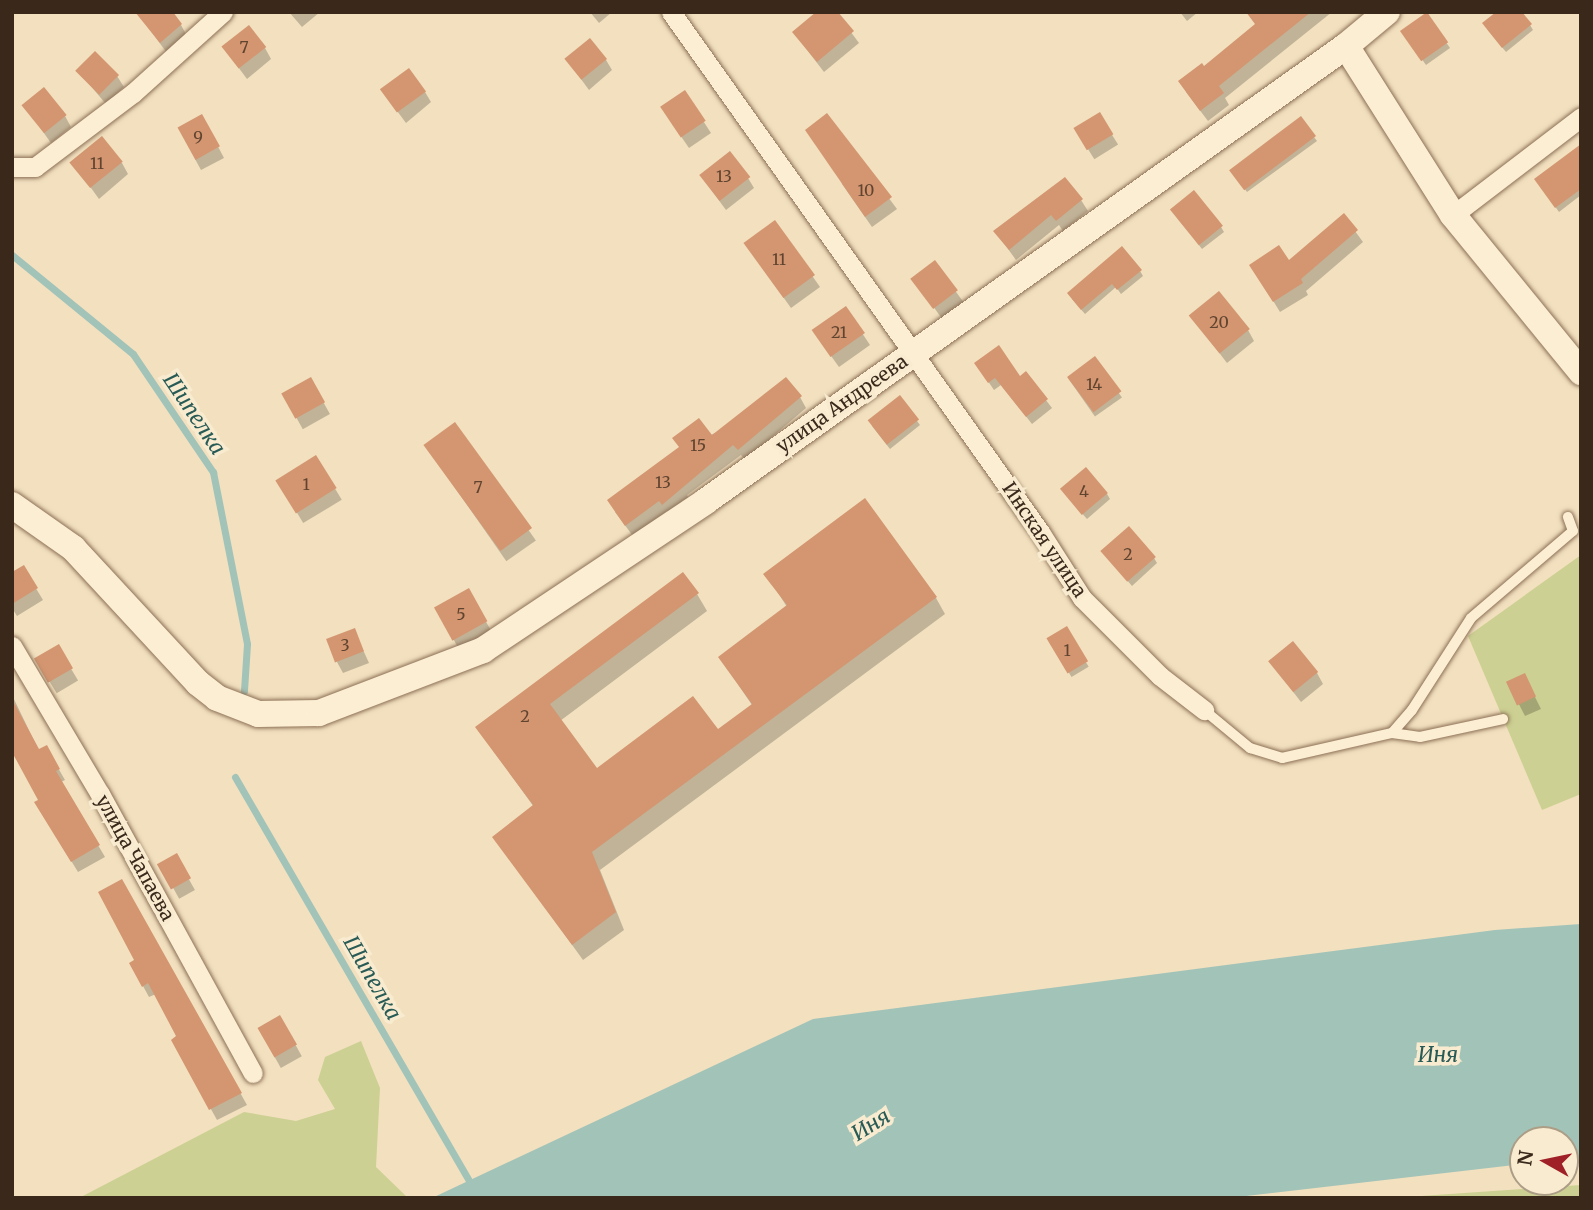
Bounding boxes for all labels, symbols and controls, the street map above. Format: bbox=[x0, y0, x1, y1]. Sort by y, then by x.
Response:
house number: 7 bbox=[239, 37, 249, 57]
house number: 9 bbox=[193, 127, 203, 147]
house number: 11 bbox=[90, 153, 104, 173]
house number: 13 bbox=[716, 166, 732, 186]
house number: 10 bbox=[858, 180, 874, 200]
house number: 11 bbox=[772, 249, 786, 269]
house number: 20 bbox=[1209, 312, 1229, 332]
house number: 21 bbox=[831, 322, 847, 342]
street label: улица Андреева bbox=[772, 350, 912, 458]
water label: Шипелка bbox=[158, 368, 230, 460]
house number: 14 bbox=[1086, 374, 1102, 394]
house number: 15 bbox=[690, 435, 706, 455]
house number: 13 bbox=[655, 472, 671, 492]
house number: 1 bbox=[302, 474, 310, 494]
house number: 7 bbox=[473, 477, 483, 497]
street label: Инская улица bbox=[997, 478, 1091, 602]
house number: 4 bbox=[1079, 481, 1089, 501]
house number: 2 bbox=[1123, 544, 1133, 564]
house number: 5 bbox=[456, 604, 466, 624]
house number: 3 bbox=[340, 635, 350, 655]
house number: 1 bbox=[1063, 640, 1071, 660]
house number: 2 bbox=[520, 706, 530, 726]
street label: улица Чапаева bbox=[91, 791, 179, 925]
water label: Шипелка bbox=[338, 931, 406, 1025]
water label: Иня bbox=[1418, 1042, 1458, 1068]
water label: Иня bbox=[847, 1104, 895, 1146]
north arrow bbox=[1509, 1126, 1579, 1196]
text: N bbox=[1512, 1149, 1538, 1167]

